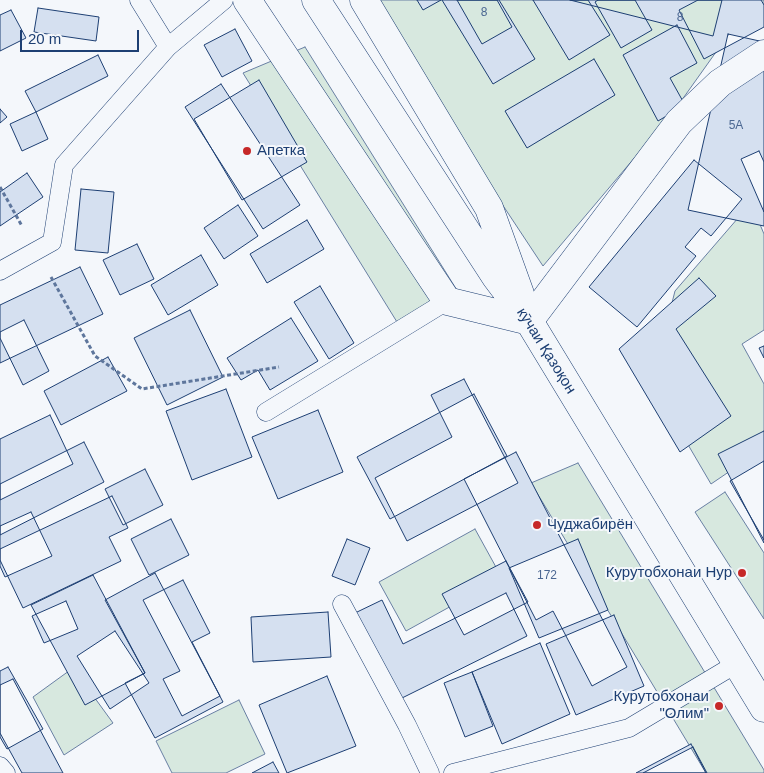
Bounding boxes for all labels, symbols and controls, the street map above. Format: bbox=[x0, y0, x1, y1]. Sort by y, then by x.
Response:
house number: 8 bbox=[481, 6, 487, 20]
house number: 8 bbox=[677, 11, 683, 25]
scale bar bbox=[22, 20, 141, 52]
text: 20 m bbox=[28, 30, 61, 47]
house number: 5А bbox=[729, 119, 743, 133]
place label: Апетка bbox=[257, 142, 305, 160]
marker: Апетка bbox=[241, 145, 253, 157]
street label: кӯчаи Қазоқон bbox=[512, 305, 580, 397]
place label: Чуджабирён bbox=[547, 516, 633, 534]
marker: Чуджабирён bbox=[531, 519, 543, 531]
place label: Курутобхонаи Нур bbox=[606, 564, 732, 582]
marker: Курутобхонаи Нур bbox=[736, 567, 748, 579]
house number: 172 bbox=[537, 569, 557, 583]
place label: Курутобхонаи "Олим" bbox=[613, 688, 709, 723]
marker: Курутобхонаи "Олим" bbox=[713, 700, 725, 712]

